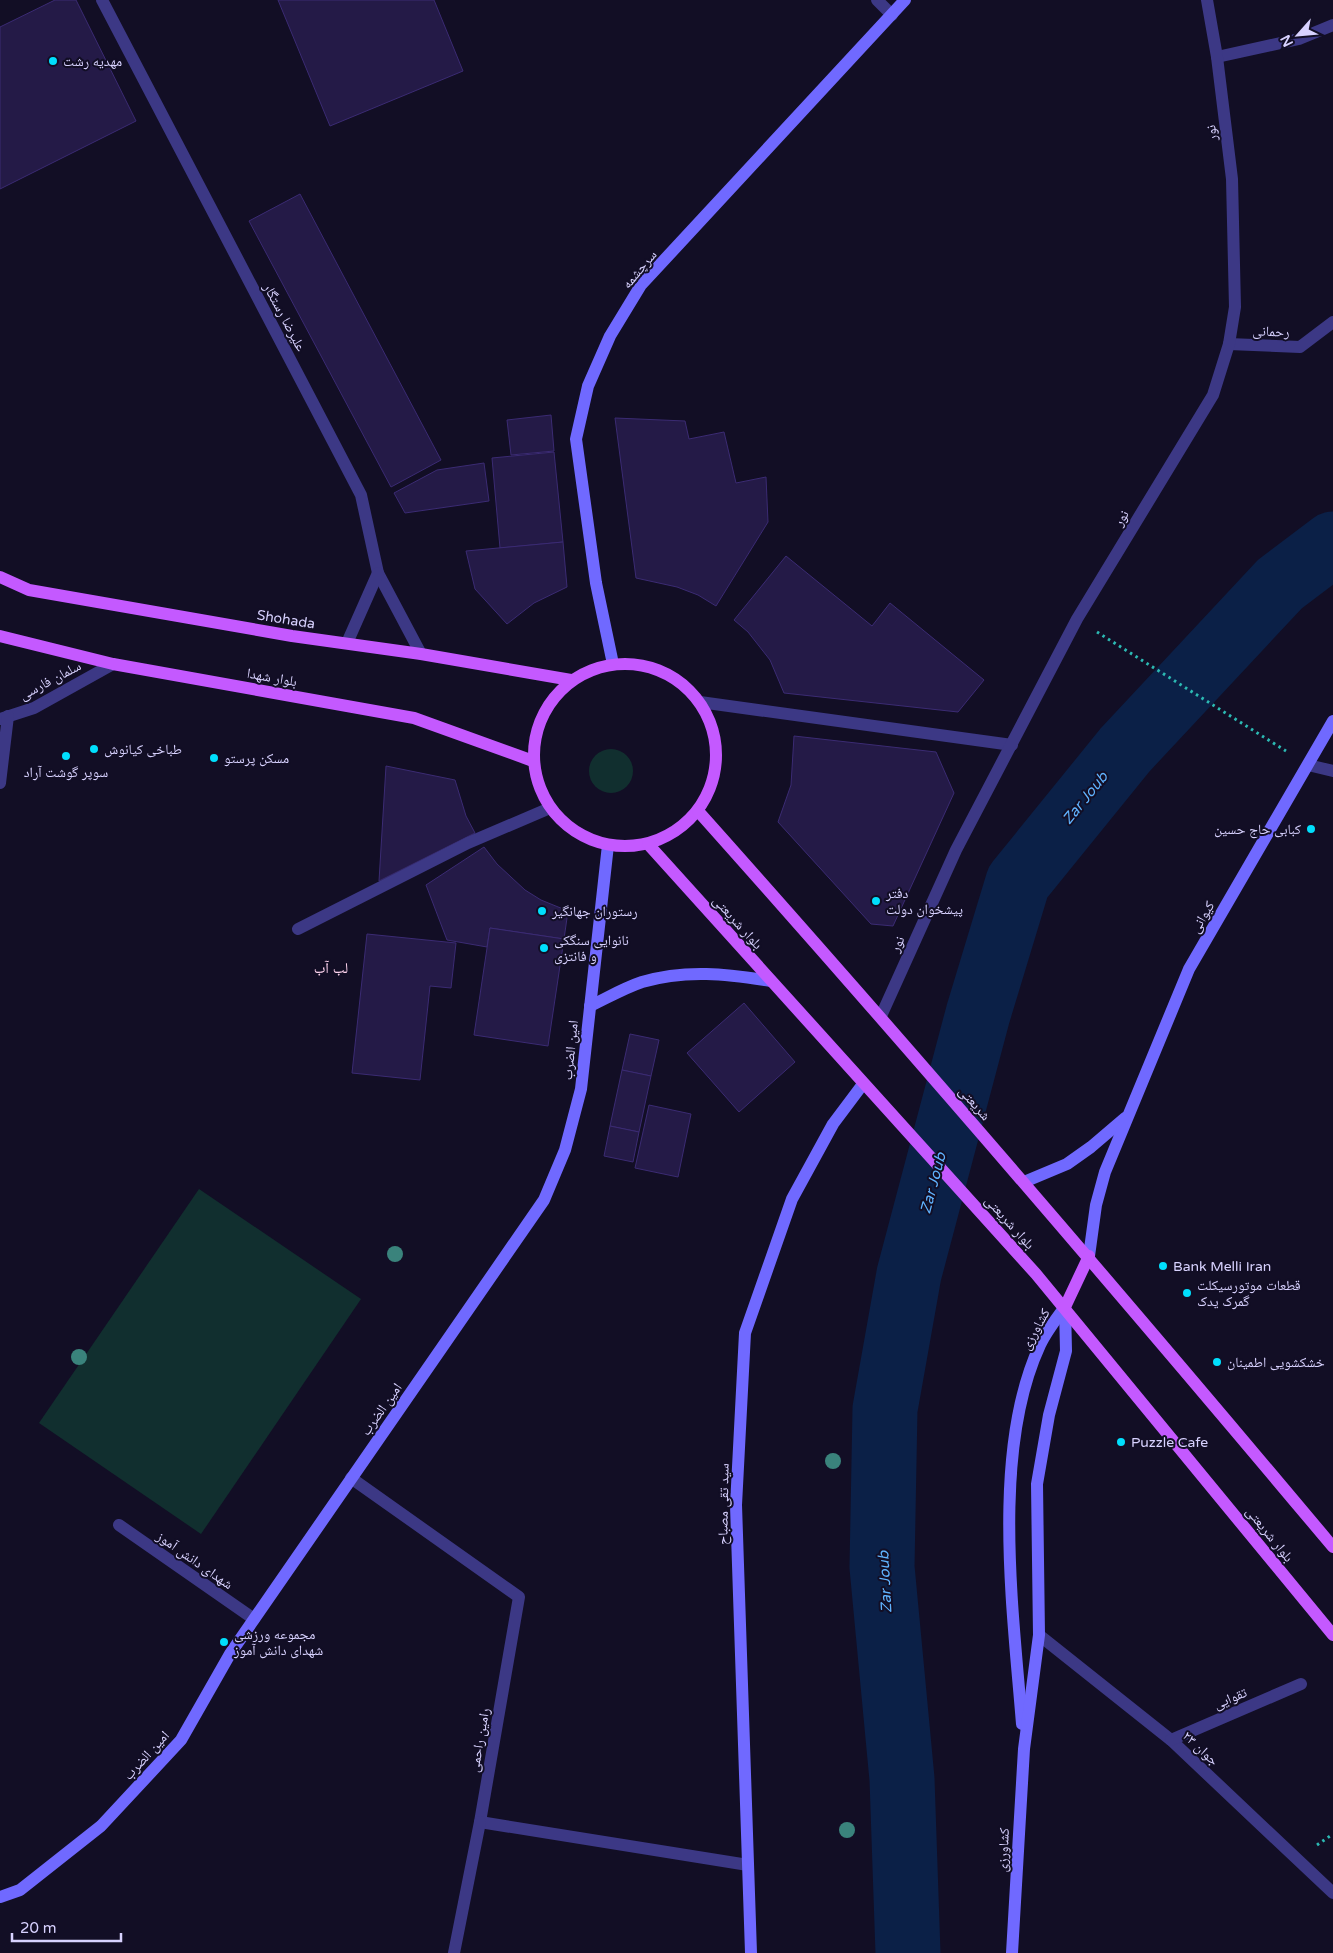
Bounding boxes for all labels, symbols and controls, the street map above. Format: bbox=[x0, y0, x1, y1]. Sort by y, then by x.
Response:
north arrow bbox=[1273, 10, 1323, 60]
text: N bbox=[1277, 32, 1297, 50]
place label: مهدیه رشت bbox=[63, 53, 122, 70]
marker: مهدیه رشت bbox=[47, 55, 59, 67]
street label: نور bbox=[1202, 124, 1221, 143]
street label: سرچشمه bbox=[618, 247, 660, 292]
street label: علیرضا رستگار bbox=[259, 280, 310, 354]
street label: رحمانی bbox=[1252, 322, 1290, 341]
street label: نور bbox=[1110, 507, 1133, 530]
street label: Shohada bbox=[256, 607, 316, 632]
street label: سلمان فارسی bbox=[16, 657, 84, 704]
street label: بلوار شهدا bbox=[245, 665, 299, 690]
place label: طباخی کیانوش bbox=[104, 741, 182, 758]
marker: طباخی کیانوش bbox=[88, 743, 100, 755]
marker: سوپر گوشت آراد bbox=[60, 750, 72, 762]
place label: مسکن پرستو bbox=[224, 750, 289, 767]
marker: مسکن پرستو bbox=[208, 752, 220, 764]
place label: سوپر گوشت آراد bbox=[24, 764, 108, 781]
water label: Zar Joub bbox=[1058, 767, 1113, 828]
place label: کبابی حاج حسین bbox=[1214, 821, 1301, 839]
marker: کبابی حاج حسین bbox=[1305, 823, 1317, 835]
place label: دفتر پیشخوان دولت bbox=[885, 885, 963, 918]
street label: بلوار شریعتی bbox=[709, 892, 766, 953]
marker: دفتر پیشخوان دولت bbox=[870, 895, 882, 907]
street label: کیوانی bbox=[1187, 898, 1218, 936]
place label: رستوران جهانگیر bbox=[551, 903, 638, 920]
marker: رستوران جهانگیر bbox=[536, 905, 548, 917]
place label: نانوایی سنگکی و فانتزی bbox=[554, 932, 629, 965]
street label: نور bbox=[886, 933, 908, 956]
marker: نانوایی سنگکی و فانتزی bbox=[538, 942, 550, 954]
district label: لب آب bbox=[314, 959, 348, 977]
street label: امین الضرب bbox=[559, 1019, 582, 1081]
street label: شریعتی bbox=[955, 1083, 994, 1124]
water label: Zar Joub bbox=[916, 1149, 950, 1215]
street label: بلوار شریعتی bbox=[981, 1192, 1038, 1253]
place label: Bank Melli Iran bbox=[1173, 1258, 1271, 1275]
marker: Bank Melli Iran bbox=[1157, 1260, 1169, 1272]
place label: قطعات موتورسیکلت گمرک یدک bbox=[1197, 1277, 1301, 1310]
marker: قطعات موتورسیکلت گمرک یدک bbox=[1181, 1287, 1193, 1299]
street label: کشاورزی bbox=[1017, 1305, 1054, 1353]
place label: خشکشویی اطمینان bbox=[1227, 1354, 1325, 1371]
marker: خشکشویی اطمینان bbox=[1211, 1356, 1223, 1368]
street label: امین الضرب bbox=[357, 1380, 406, 1439]
place label: Puzzle Cafe bbox=[1131, 1434, 1208, 1451]
marker: Puzzle Cafe bbox=[1115, 1436, 1127, 1448]
street label: سید تقی مصباح bbox=[714, 1463, 734, 1545]
street label: بلوار شریعتی bbox=[1242, 1503, 1297, 1566]
street label: شهدای دانش آموز bbox=[152, 1527, 236, 1593]
water label: Zar Joub bbox=[874, 1549, 896, 1614]
place label: مجموعه ورزشی شهدای دانش آموز bbox=[233, 1626, 323, 1659]
marker: مجموعه ورزشی شهدای دانش آموز bbox=[218, 1636, 230, 1648]
street label: تقوایی bbox=[1211, 1684, 1250, 1713]
street label: رامین راحمی bbox=[465, 1707, 494, 1774]
street label: امین الضرب bbox=[120, 1727, 173, 1783]
street label: جوان ۲۳ bbox=[1179, 1727, 1222, 1769]
street label: کشاورزی bbox=[994, 1827, 1013, 1873]
scale bar bbox=[12, 1910, 121, 1942]
text: 20 m bbox=[20, 1919, 57, 1937]

